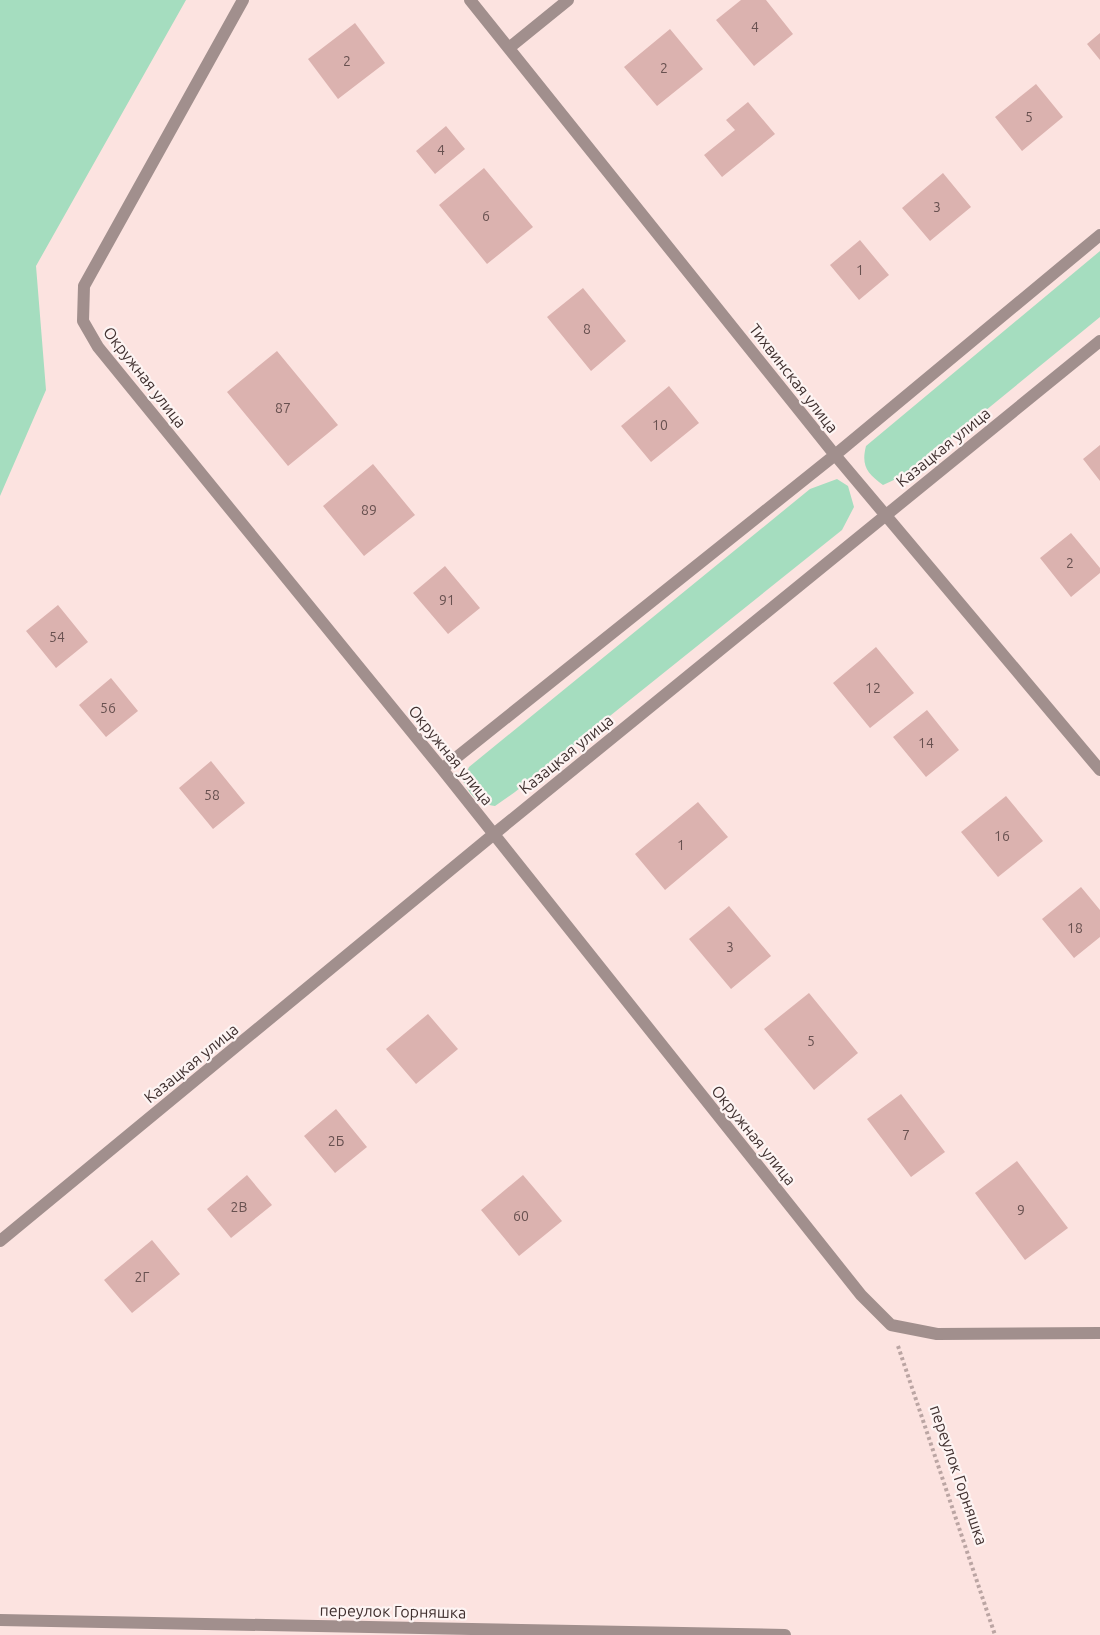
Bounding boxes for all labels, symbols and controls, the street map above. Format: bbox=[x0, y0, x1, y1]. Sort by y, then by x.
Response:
house number: 4 bbox=[751, 19, 759, 35]
house number: 2 bbox=[343, 53, 351, 69]
house number: 2 bbox=[660, 60, 668, 76]
house number: 5 bbox=[1025, 109, 1033, 125]
house number: 4 bbox=[437, 142, 445, 158]
house number: 3 bbox=[933, 199, 941, 215]
house number: 6 bbox=[482, 208, 490, 224]
house number: 1 bbox=[856, 262, 864, 278]
street label: Тихвинская улица bbox=[746, 320, 842, 436]
house number: 8 bbox=[583, 321, 591, 337]
street label: Окружная улица bbox=[100, 323, 190, 431]
house number: 87 bbox=[275, 400, 291, 416]
street label: Казацкая улица bbox=[892, 404, 994, 490]
house number: 10 bbox=[652, 417, 668, 433]
house number: 89 bbox=[361, 502, 377, 518]
house number: 2 bbox=[1066, 555, 1074, 571]
house number: 91 bbox=[439, 592, 455, 608]
house number: 54 bbox=[49, 629, 65, 645]
house number: 12 bbox=[865, 680, 881, 696]
house number: 56 bbox=[100, 700, 116, 716]
street label: Окружная улица bbox=[405, 701, 497, 809]
street label: Казацкая улица bbox=[515, 711, 617, 797]
house number: 14 bbox=[918, 735, 934, 751]
house number: 58 bbox=[204, 787, 220, 803]
house number: 16 bbox=[994, 828, 1010, 844]
house number: 1 bbox=[677, 837, 685, 853]
house number: 18 bbox=[1067, 920, 1083, 936]
house number: 3 bbox=[726, 939, 734, 955]
street label: Казацкая улица bbox=[140, 1020, 242, 1106]
house number: 5 bbox=[807, 1033, 815, 1049]
street label: Окружная улица bbox=[708, 1081, 800, 1189]
house number: 7 bbox=[902, 1127, 910, 1143]
house number: 2Б bbox=[328, 1133, 344, 1149]
house number: 2В bbox=[231, 1199, 247, 1215]
house number: 9 bbox=[1017, 1202, 1025, 1218]
house number: 60 bbox=[513, 1208, 529, 1224]
house number: 2Г bbox=[135, 1269, 149, 1285]
street label: переулок Горняшка bbox=[927, 1403, 991, 1547]
street label: переулок Горняшка bbox=[319, 1601, 467, 1621]

